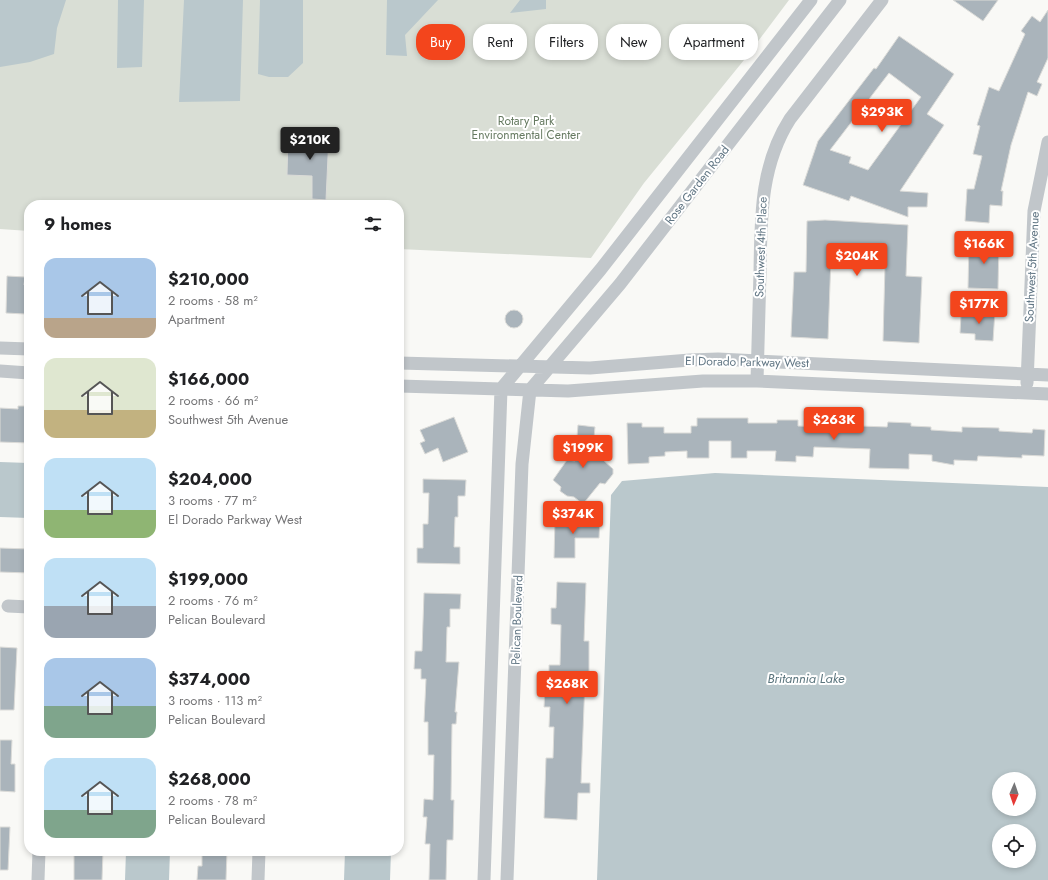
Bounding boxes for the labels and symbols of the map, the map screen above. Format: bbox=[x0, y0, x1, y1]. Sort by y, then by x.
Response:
pin: $293K bbox=[854, 99, 910, 133]
park label: Rotary Park Environmental Center bbox=[472, 112, 581, 144]
pin: $210K bbox=[282, 127, 338, 161]
street label: Rose Garden Road bbox=[660, 142, 734, 228]
street label: Southwest 4th Place bbox=[750, 196, 772, 298]
street label: Southwest 5th Avenue bbox=[1020, 211, 1044, 323]
pin: $166K bbox=[956, 231, 1012, 265]
pin: $204K bbox=[829, 243, 885, 277]
pin: $177K bbox=[951, 291, 1007, 325]
street label: El Dorado Parkway West bbox=[685, 352, 809, 372]
pin: $263K bbox=[806, 407, 862, 441]
pin: $199K bbox=[555, 435, 611, 469]
pin: $374K bbox=[545, 501, 601, 535]
street label: Pelican Boulevard bbox=[506, 575, 528, 665]
water label: Britannia Lake bbox=[767, 669, 845, 688]
pin: $268K bbox=[539, 671, 595, 705]
north arrow bbox=[992, 772, 1036, 816]

